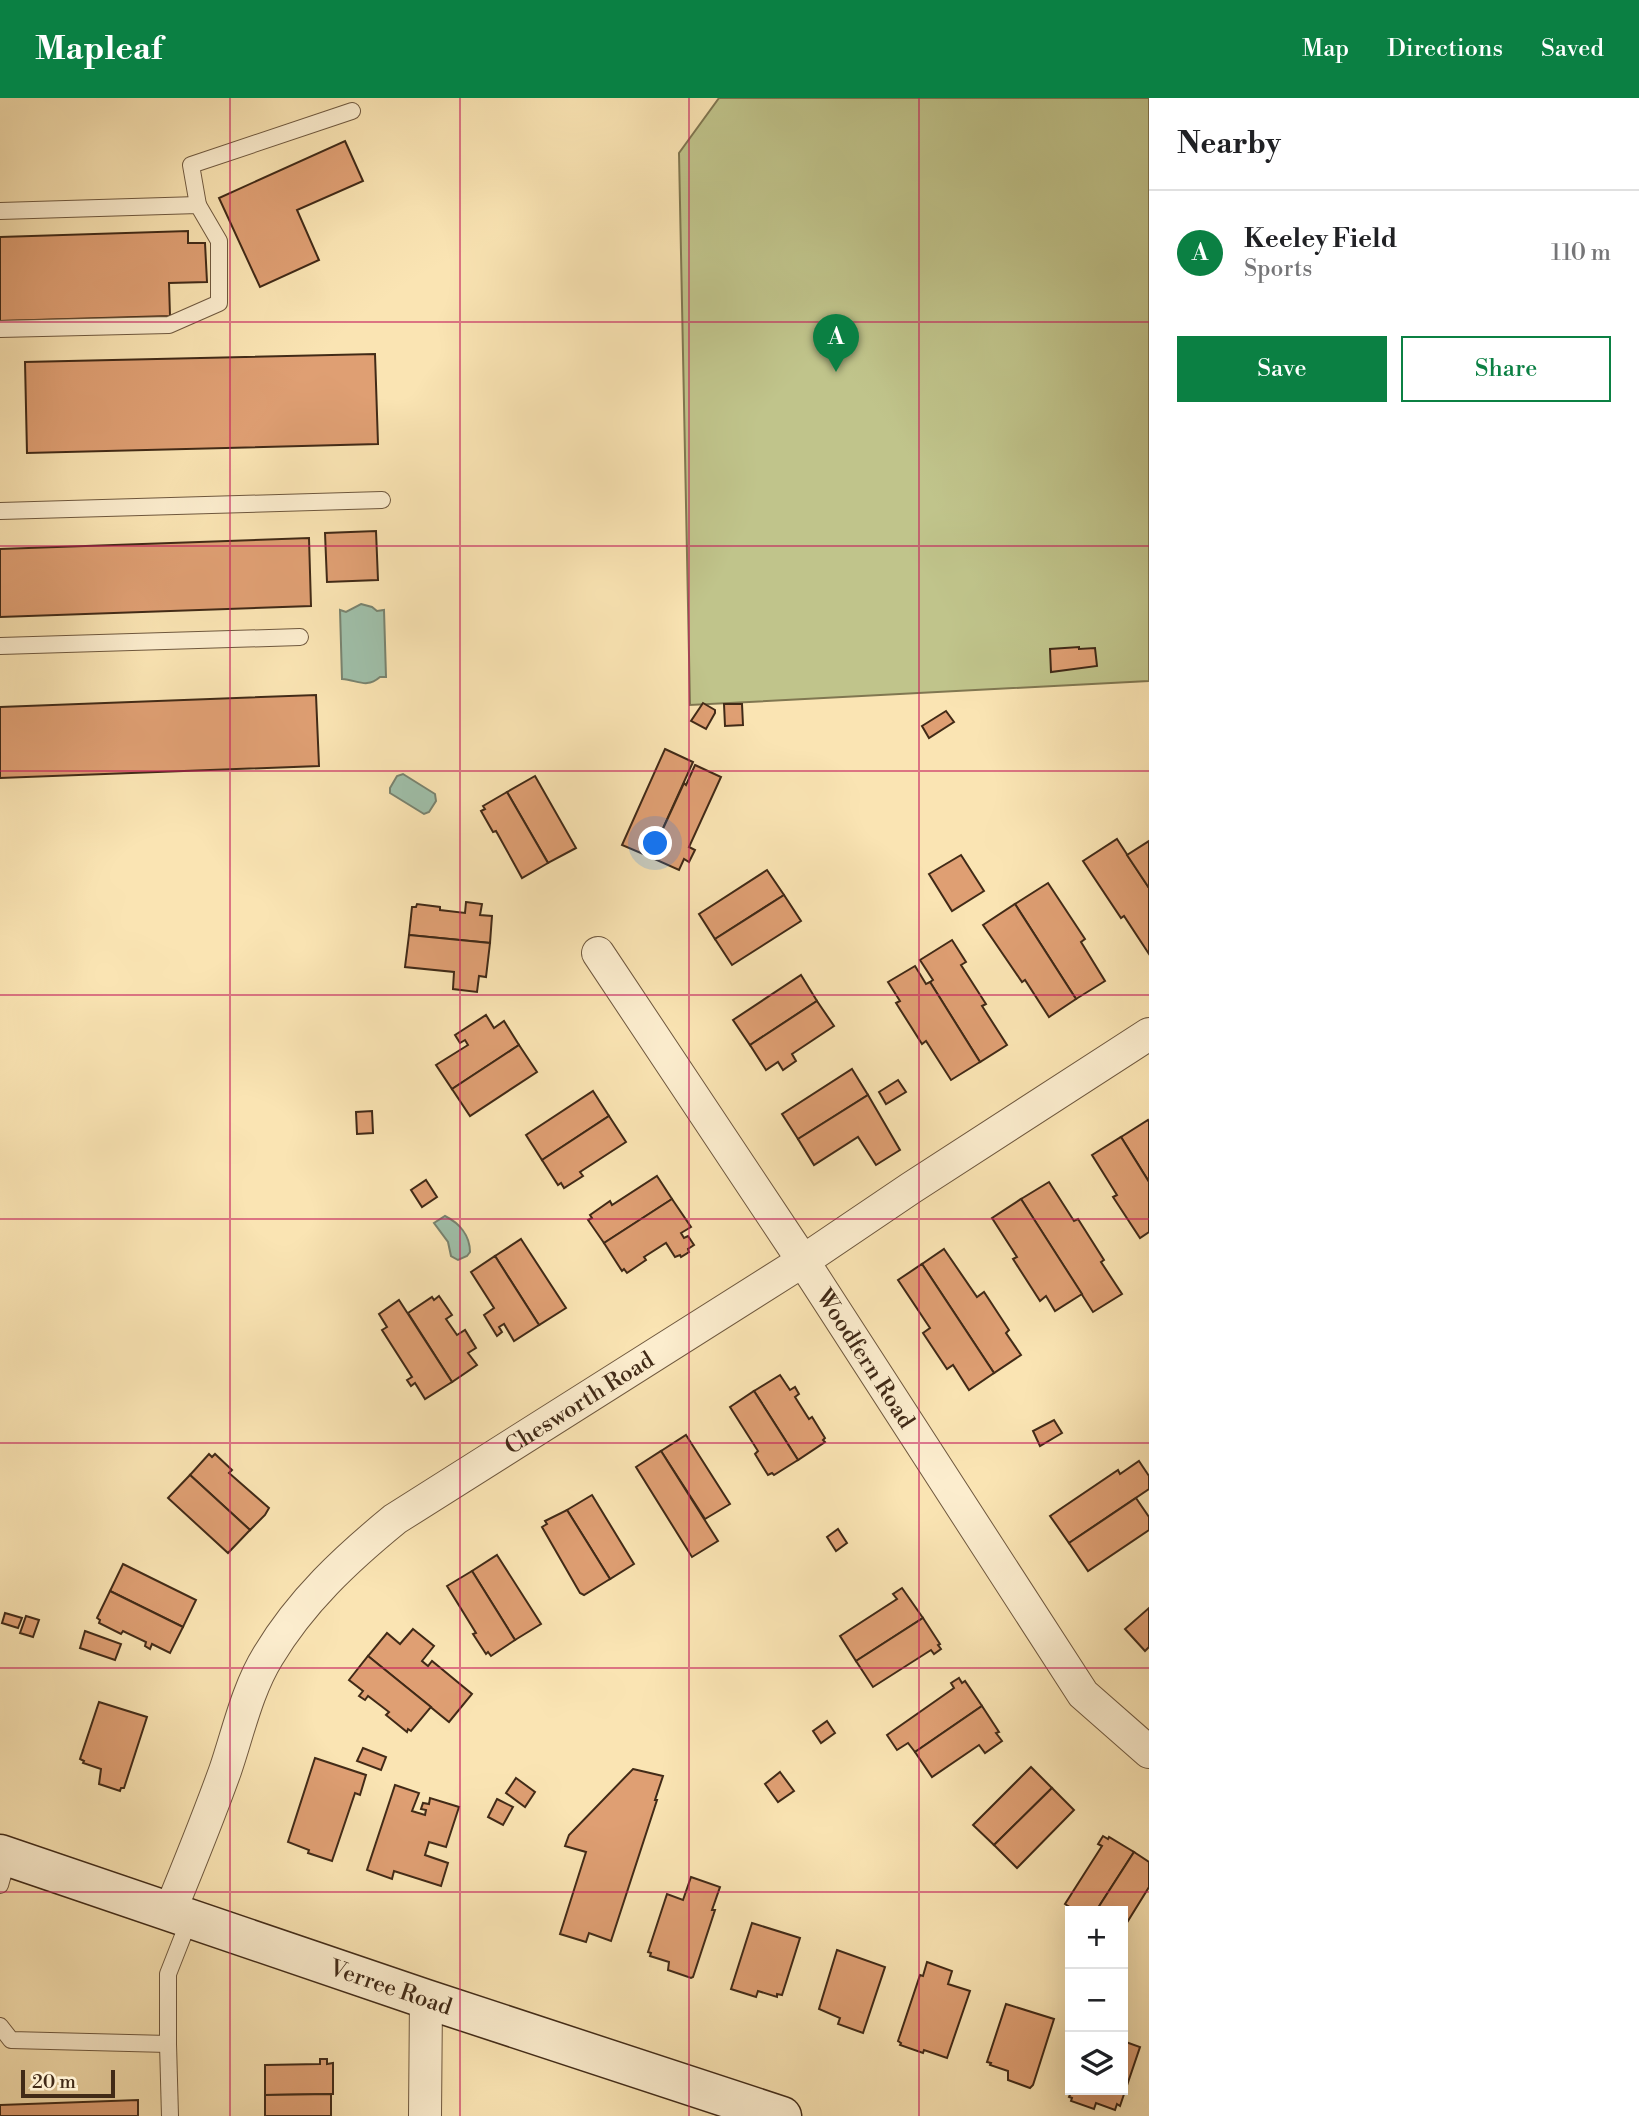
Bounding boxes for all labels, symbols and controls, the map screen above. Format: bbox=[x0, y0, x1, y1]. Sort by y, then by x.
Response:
text: Mapleaf bbox=[35, 29, 162, 70]
text: Map bbox=[1302, 34, 1349, 64]
text: Directions bbox=[1387, 34, 1503, 64]
text: Saved bbox=[1541, 34, 1604, 64]
text: Nearby bbox=[1177, 125, 1281, 163]
text: Keeley Field bbox=[1244, 223, 1397, 255]
text: A bbox=[1192, 239, 1208, 267]
text: 110 m bbox=[1551, 239, 1611, 267]
text: Sports bbox=[1244, 255, 1312, 283]
pin: A bbox=[813, 314, 859, 372]
button: Save bbox=[1177, 336, 1387, 402]
button: Share bbox=[1401, 336, 1611, 402]
your location bbox=[638, 826, 672, 860]
street label: Woodfern Road bbox=[809, 1283, 920, 1434]
street label: Chesworth Road bbox=[500, 1346, 659, 1461]
map controls bbox=[1065, 1906, 1128, 2095]
button: + bbox=[1065, 1906, 1128, 1969]
street label: Verree Road bbox=[325, 1954, 456, 2022]
button: − bbox=[1065, 1969, 1128, 2032]
button: layers bbox=[1065, 2032, 1128, 2095]
scale bar bbox=[21, 2067, 116, 2099]
text: 20 m bbox=[32, 2070, 76, 2094]

